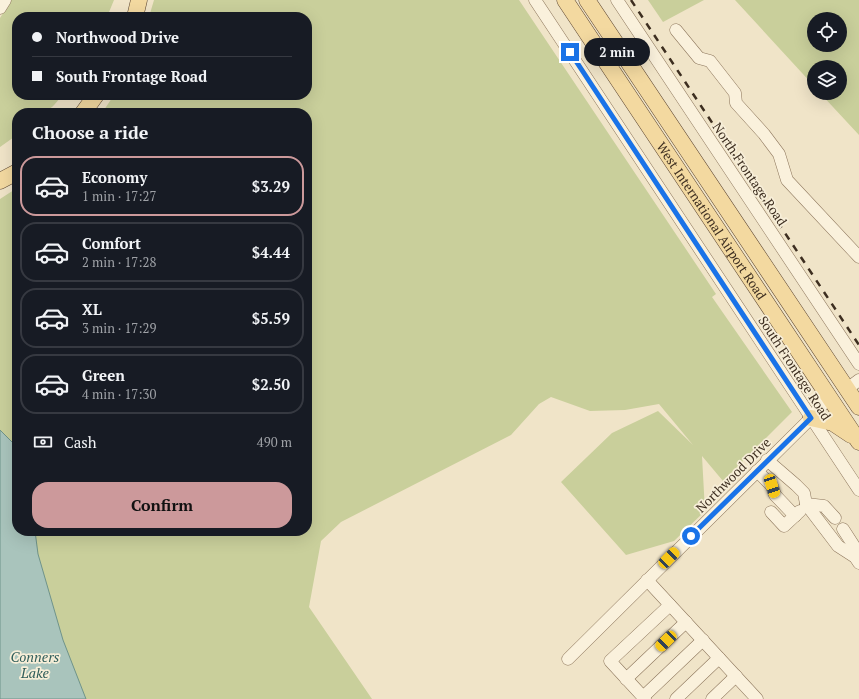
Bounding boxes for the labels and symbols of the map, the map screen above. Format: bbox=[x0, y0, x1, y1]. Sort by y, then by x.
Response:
callout: 2 min bbox=[584, 38, 650, 66]
route end bbox=[561, 43, 579, 61]
street label: North Frontage Road bbox=[709, 119, 791, 229]
street label: West International Airport Road bbox=[653, 138, 771, 303]
street label: South Frontage Road bbox=[754, 312, 836, 424]
street label: Northwood Drive bbox=[692, 434, 774, 516]
car bbox=[763, 473, 781, 499]
route start bbox=[682, 527, 700, 545]
car bbox=[656, 545, 682, 571]
car bbox=[653, 628, 679, 654]
water label: Conners Lake bbox=[11, 647, 60, 682]

